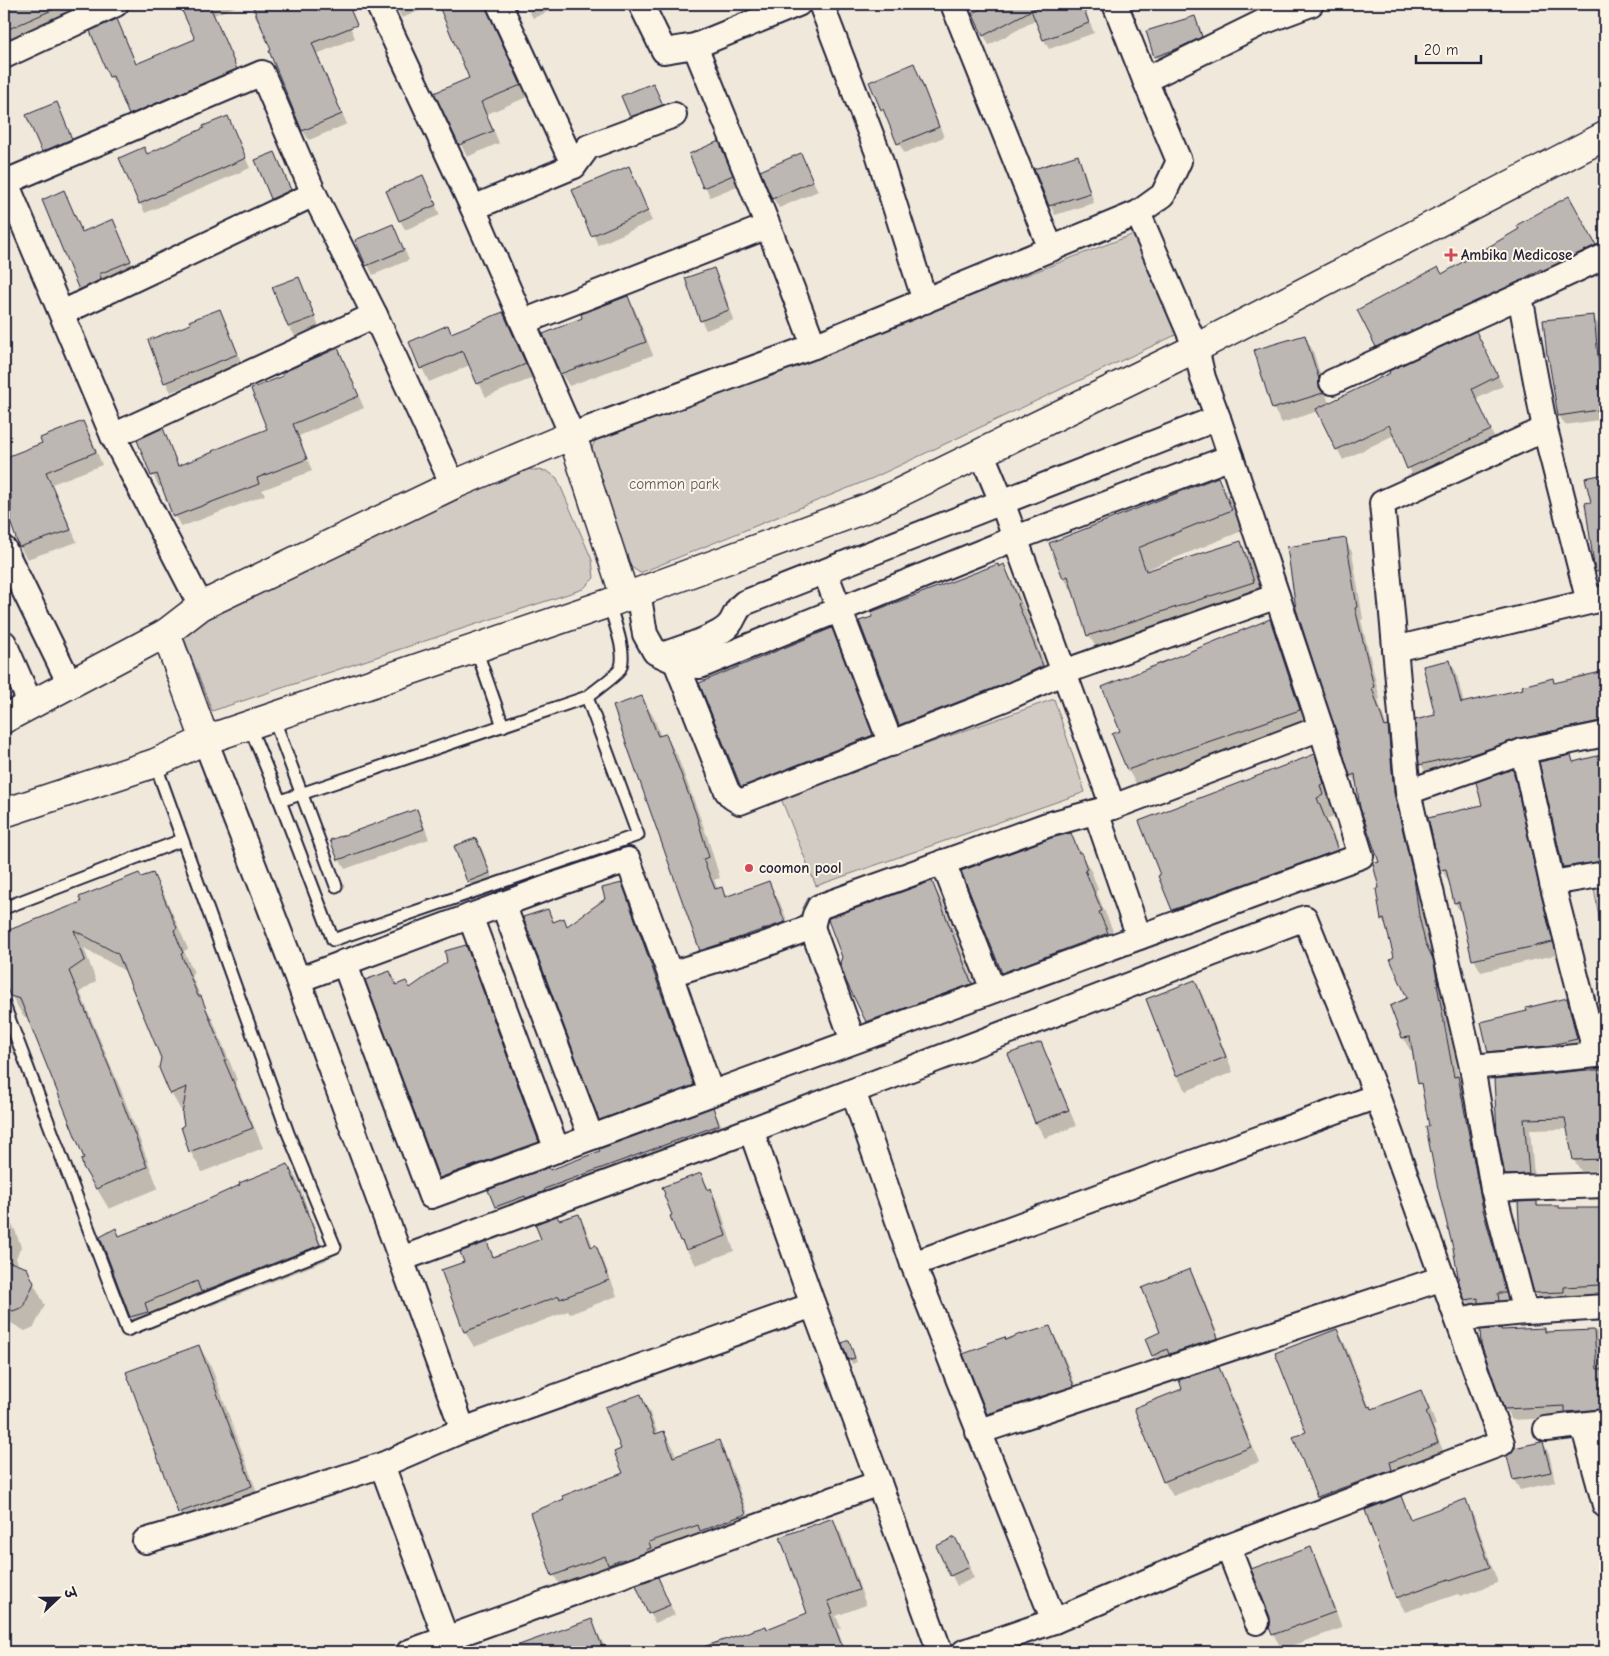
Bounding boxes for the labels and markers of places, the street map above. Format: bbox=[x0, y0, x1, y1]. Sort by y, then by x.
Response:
place label: Ambika Medicose bbox=[1461, 246, 1572, 264]
marker: Ambika Medicose bbox=[1445, 249, 1457, 261]
place label: coomon pool bbox=[759, 859, 842, 877]
marker: coomon pool bbox=[743, 862, 755, 874]

